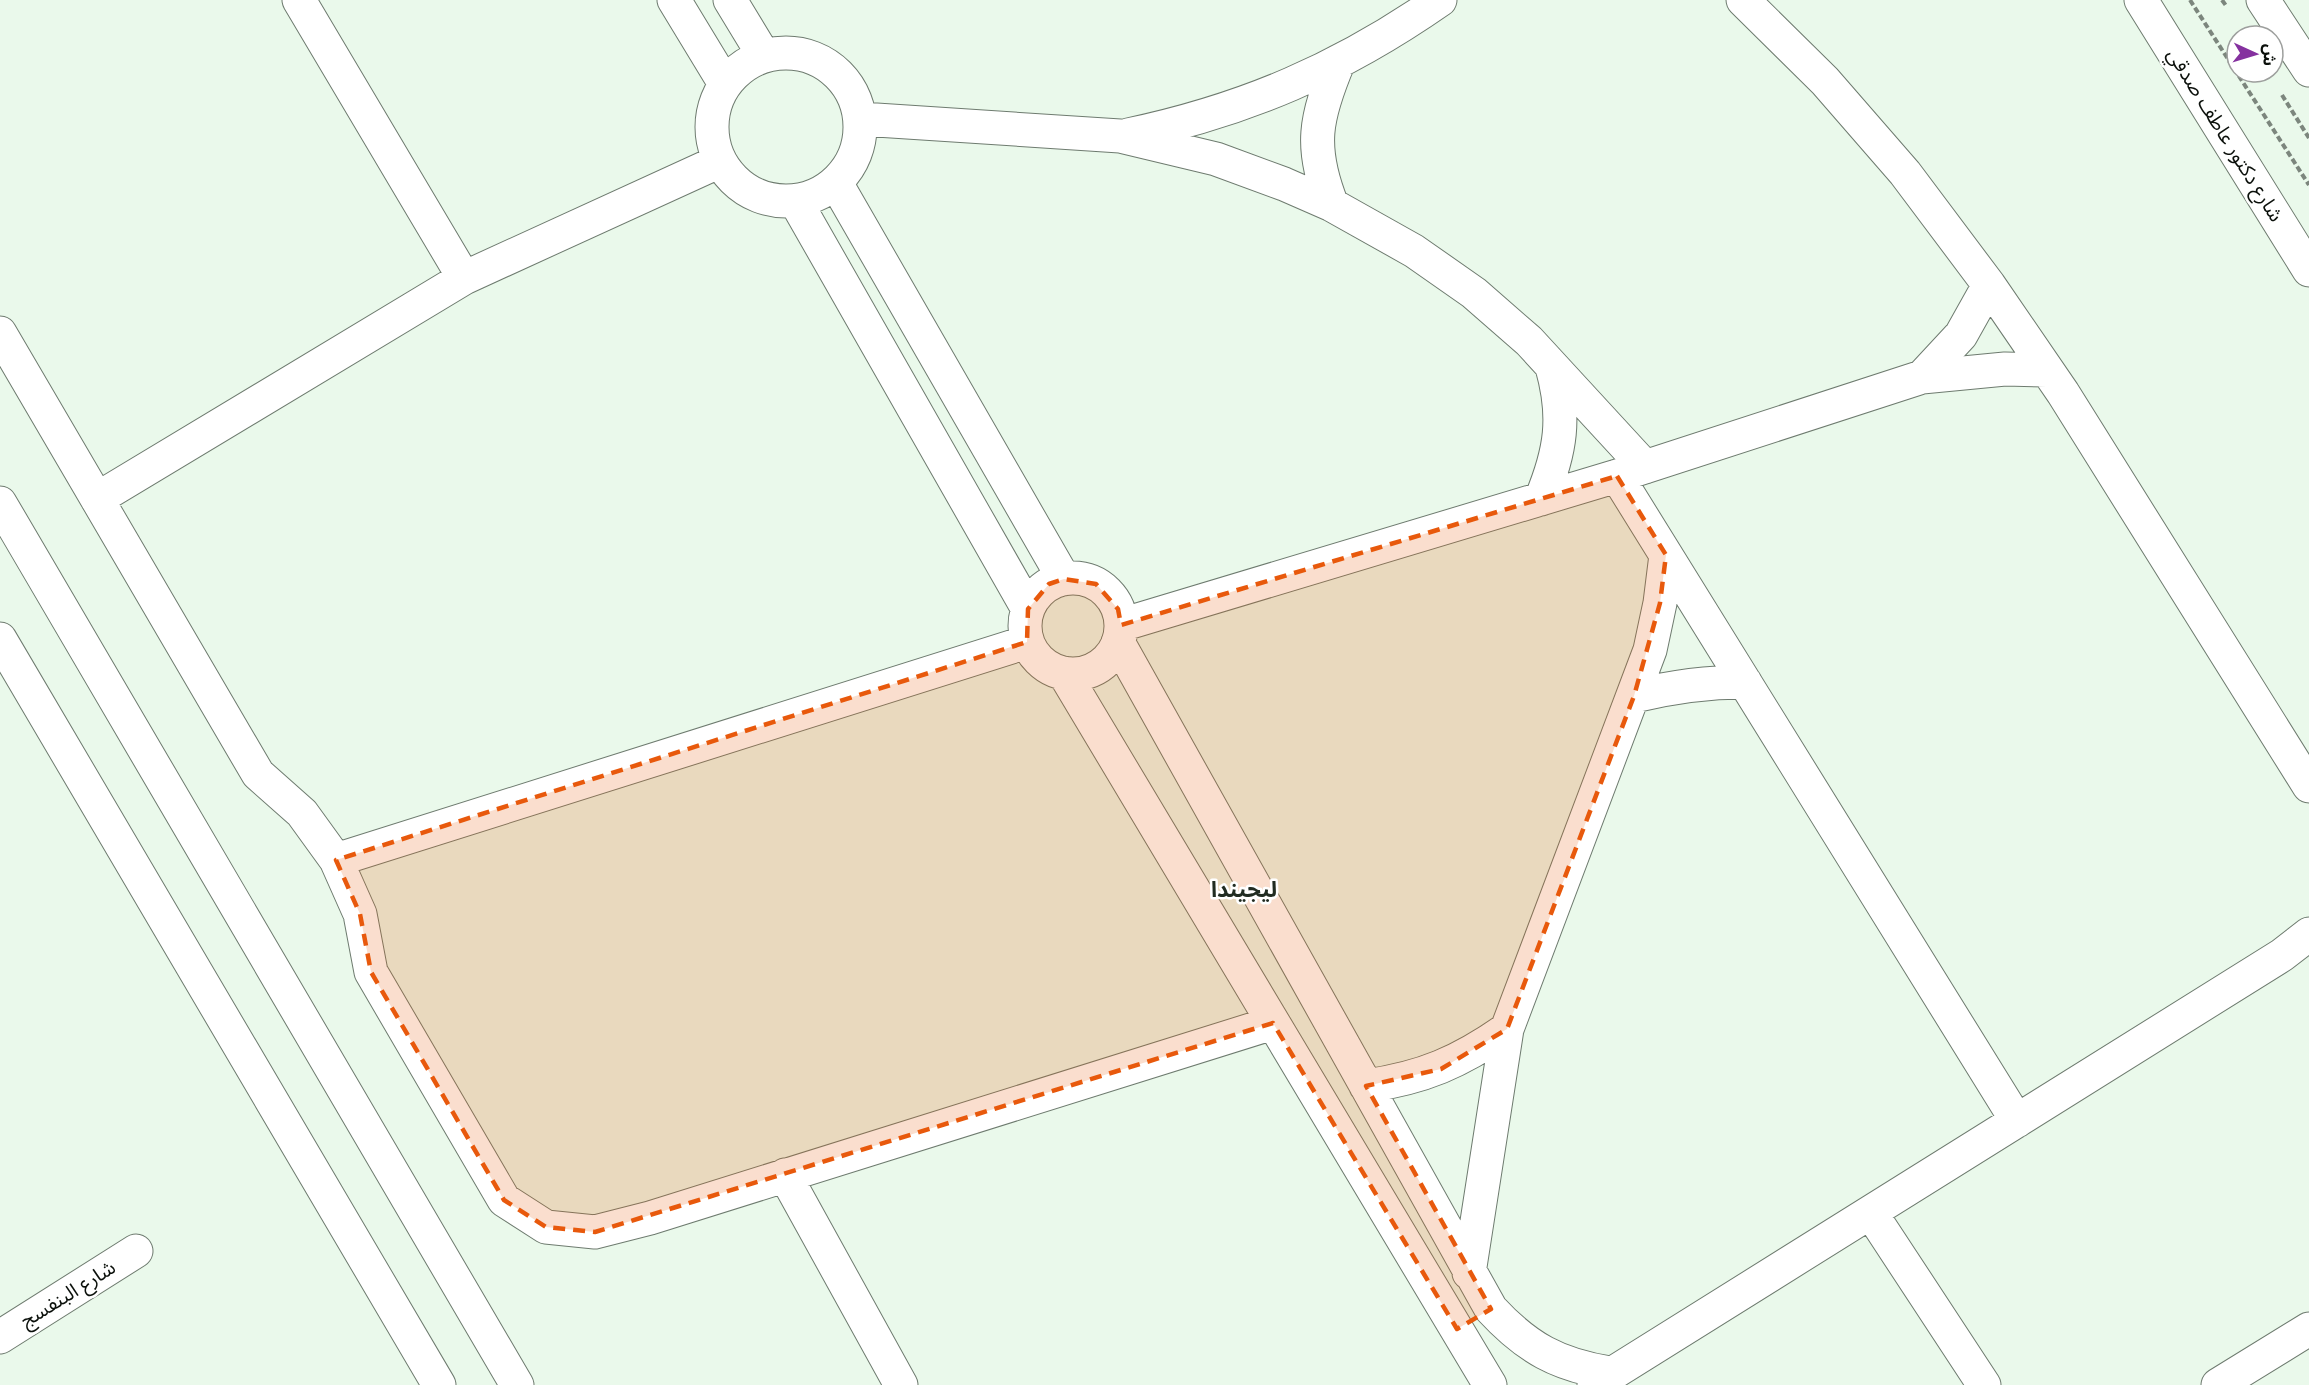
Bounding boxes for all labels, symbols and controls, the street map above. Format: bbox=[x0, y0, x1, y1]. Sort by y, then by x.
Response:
north arrow bbox=[2225, 24, 2285, 84]
street label: شارع دكتور عاطف صدقي bbox=[2162, 44, 2288, 226]
district label: ليجيندا bbox=[1211, 875, 1277, 905]
street label: شارع البنفسج bbox=[15, 1254, 121, 1335]

